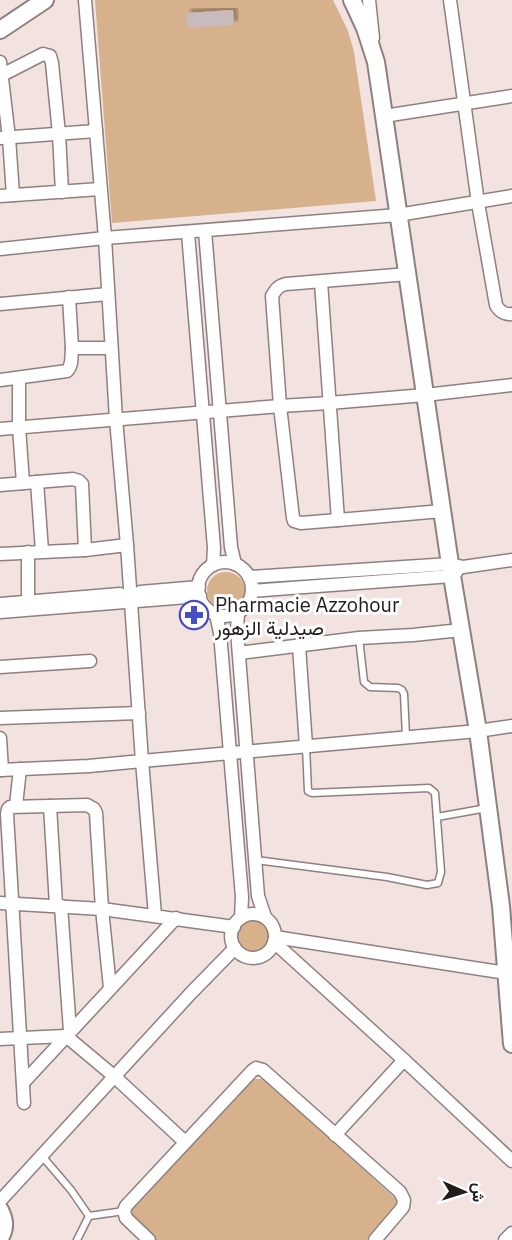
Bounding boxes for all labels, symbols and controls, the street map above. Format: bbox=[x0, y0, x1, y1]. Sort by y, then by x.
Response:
place label: Pharmacie Azzohour صيدلية الزهور bbox=[214, 591, 399, 641]
pharmacy icon: Pharmacie Azzohour صيدلية الزهور bbox=[178, 599, 210, 631]
north arrow bbox=[434, 1162, 494, 1222]
text: ش bbox=[468, 1183, 489, 1203]

